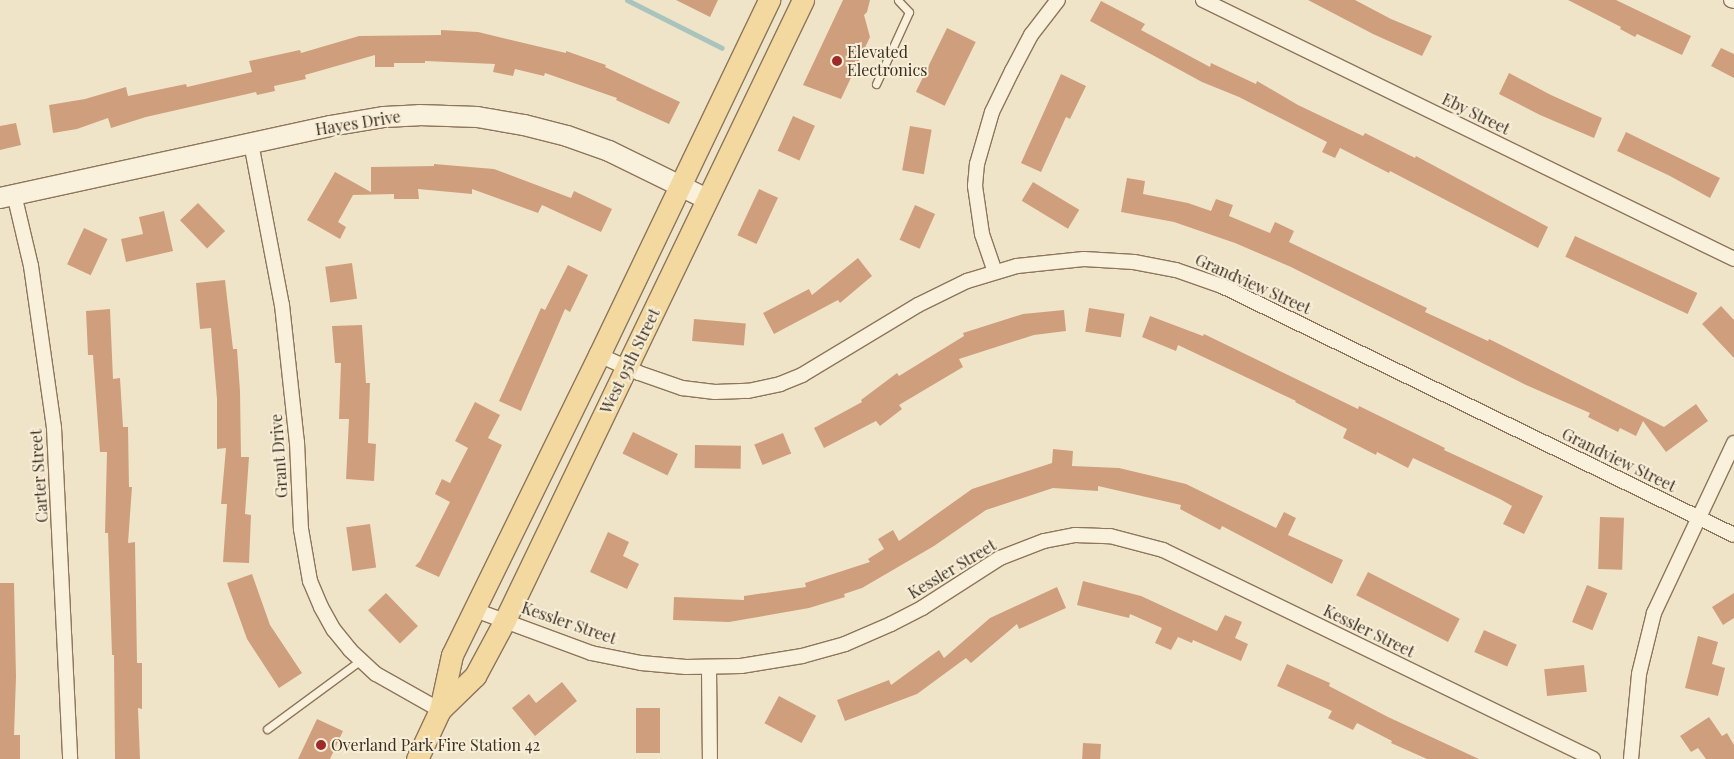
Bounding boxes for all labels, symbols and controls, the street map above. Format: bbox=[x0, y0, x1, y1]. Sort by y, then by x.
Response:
place label: Elevated Electronics bbox=[847, 42, 927, 80]
marker: Elevated Electronics bbox=[831, 55, 843, 67]
street label: Eby Street bbox=[1439, 89, 1513, 139]
street label: Hayes Drive bbox=[314, 107, 402, 139]
street label: Grandview Street bbox=[1192, 250, 1314, 318]
street label: West 95th Street bbox=[596, 305, 664, 417]
street label: Grant Drive bbox=[266, 413, 292, 499]
street label: Grandview Street bbox=[1559, 424, 1679, 496]
street label: Carter Street bbox=[26, 428, 52, 524]
street label: Kessler Street bbox=[904, 535, 1000, 603]
street label: Kessler Street bbox=[519, 598, 619, 648]
street label: Kessler Street bbox=[1320, 601, 1418, 661]
place label: Overland Park Fire Station 42 bbox=[331, 735, 541, 755]
marker: Overland Park Fire Station 42 bbox=[315, 739, 327, 751]

